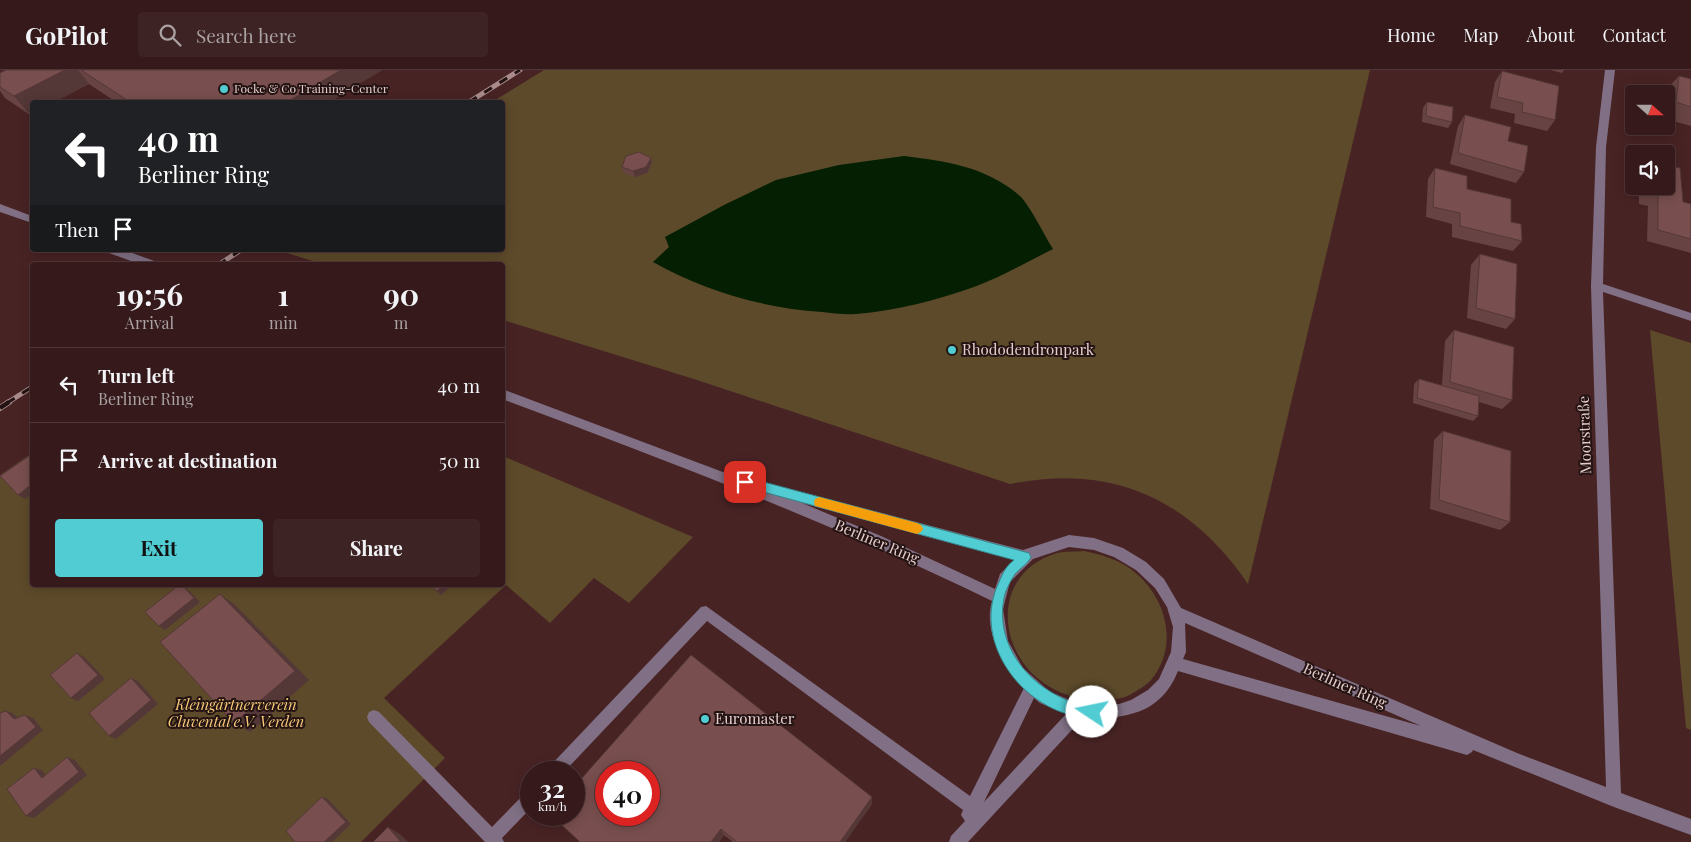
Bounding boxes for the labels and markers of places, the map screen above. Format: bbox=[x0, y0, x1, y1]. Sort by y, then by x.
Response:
place label: Focke & Co Training-Center bbox=[234, 80, 389, 96]
marker: Focke & Co Training-Center bbox=[218, 83, 230, 95]
place label: Rhododendronpark bbox=[962, 339, 1095, 359]
marker: Rhododendronpark bbox=[946, 344, 958, 356]
pin bbox=[724, 461, 766, 503]
place label: Euromaster bbox=[715, 708, 795, 728]
marker: Euromaster bbox=[699, 713, 711, 725]

